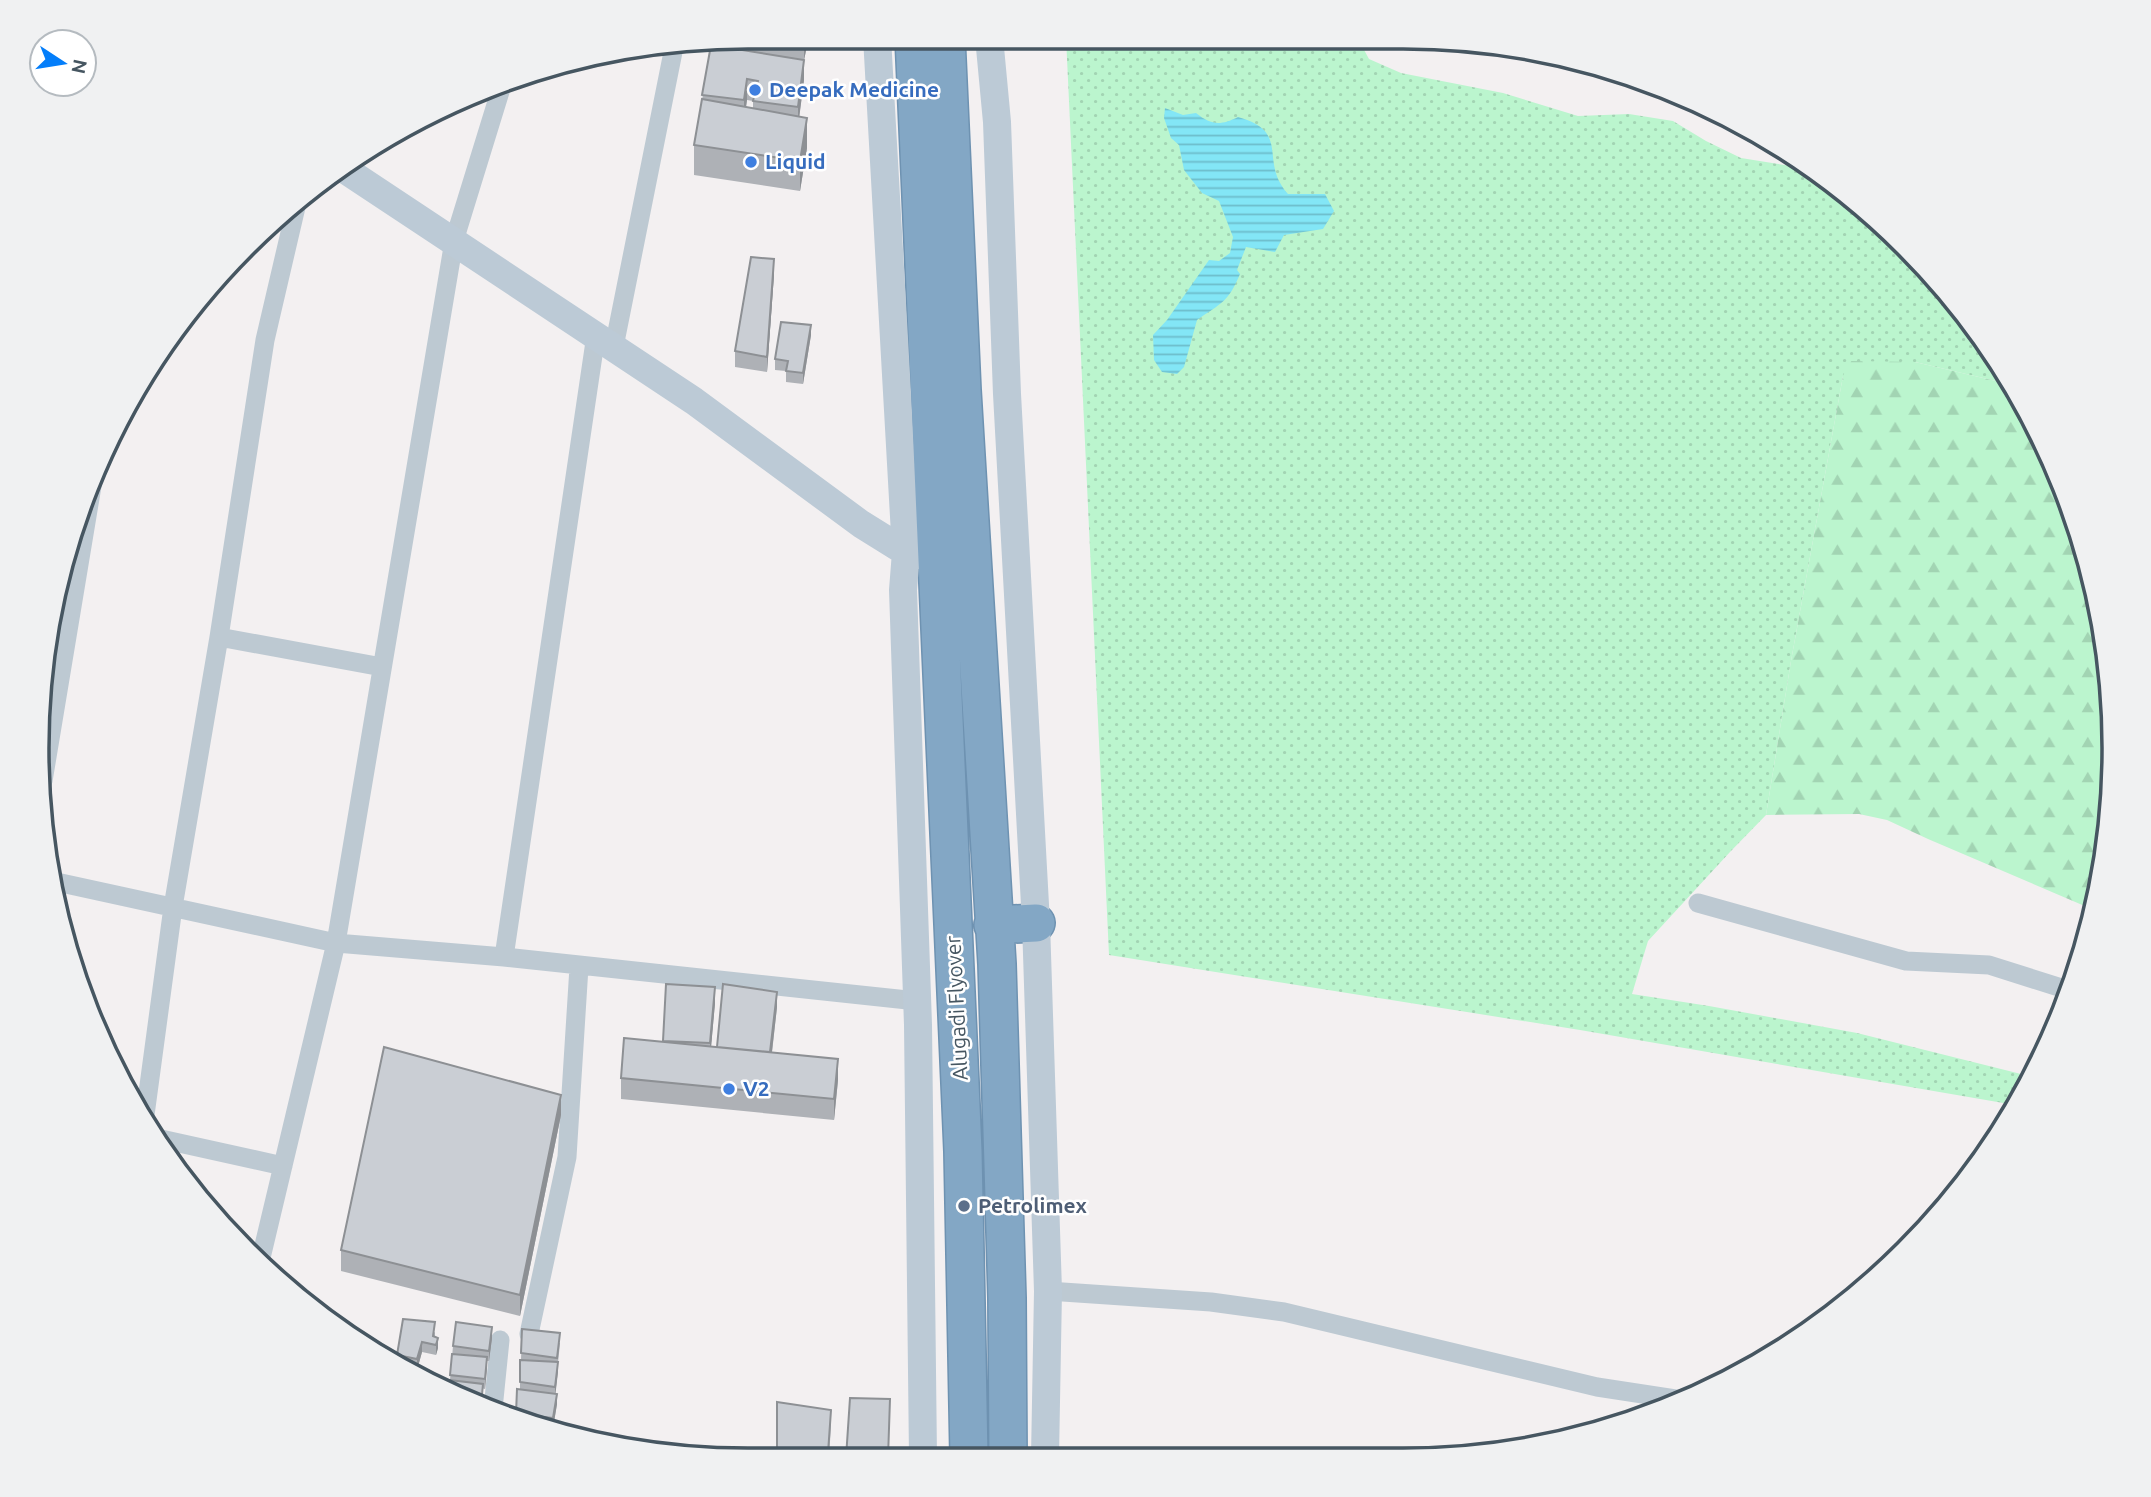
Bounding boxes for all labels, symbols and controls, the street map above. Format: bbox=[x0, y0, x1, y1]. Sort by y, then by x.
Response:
north arrow bbox=[28, 28, 98, 98]
text: N bbox=[67, 57, 92, 76]
place label: Deepak Medicine bbox=[769, 77, 939, 101]
marker: Deepak Medicine bbox=[747, 82, 763, 98]
place label: Liquid bbox=[765, 149, 826, 173]
marker: Liquid bbox=[743, 154, 759, 170]
street label: Alugadi Flyover bbox=[940, 935, 972, 1081]
place label: V2 bbox=[743, 1076, 770, 1100]
marker: V2 bbox=[721, 1081, 737, 1097]
place label: Petrolimex bbox=[978, 1193, 1088, 1217]
marker: Petrolimex bbox=[956, 1198, 972, 1214]

